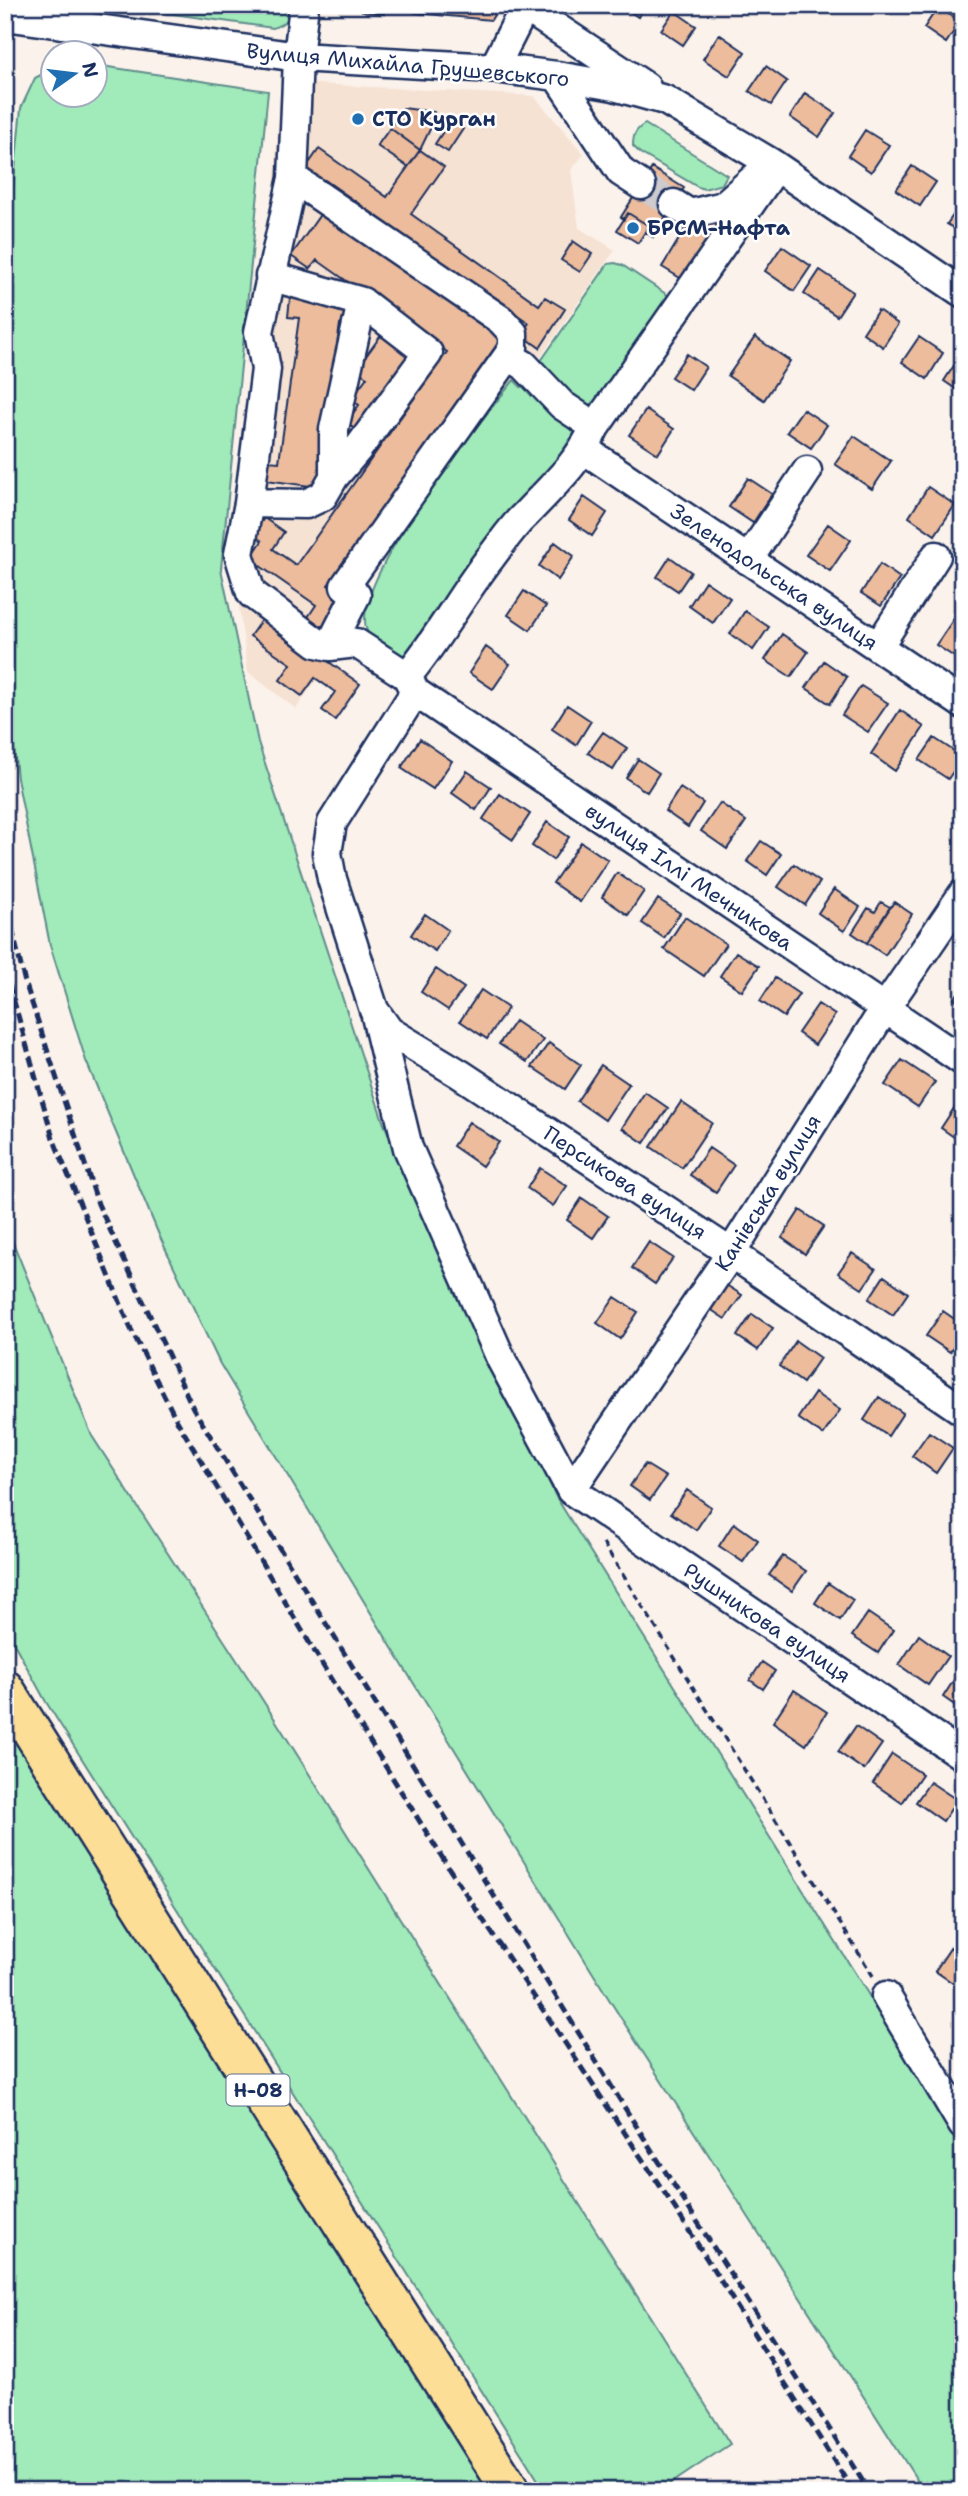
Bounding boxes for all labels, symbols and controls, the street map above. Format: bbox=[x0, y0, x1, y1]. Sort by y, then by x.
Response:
street label: Вулиця Михайла Грушевського bbox=[245, 37, 571, 93]
north arrow bbox=[38, 38, 108, 108]
text: N bbox=[76, 60, 104, 80]
place label: СТО Курган bbox=[372, 105, 496, 133]
marker: СТО Курган bbox=[350, 111, 366, 127]
place label: БРСМ-Нафта bbox=[647, 214, 791, 242]
marker: БРСМ-Нафта bbox=[625, 220, 641, 236]
street label: Зеленодольська вулиця bbox=[665, 497, 883, 657]
street label: вулиця Іллі Мечникова bbox=[580, 797, 798, 957]
street label: Канівська вулиця bbox=[708, 1109, 828, 1277]
street label: Персикова вулиця bbox=[538, 1120, 712, 1246]
street label: Рушникова вулиця bbox=[678, 1557, 856, 1689]
road number: Н-08 bbox=[226, 2074, 290, 2106]

